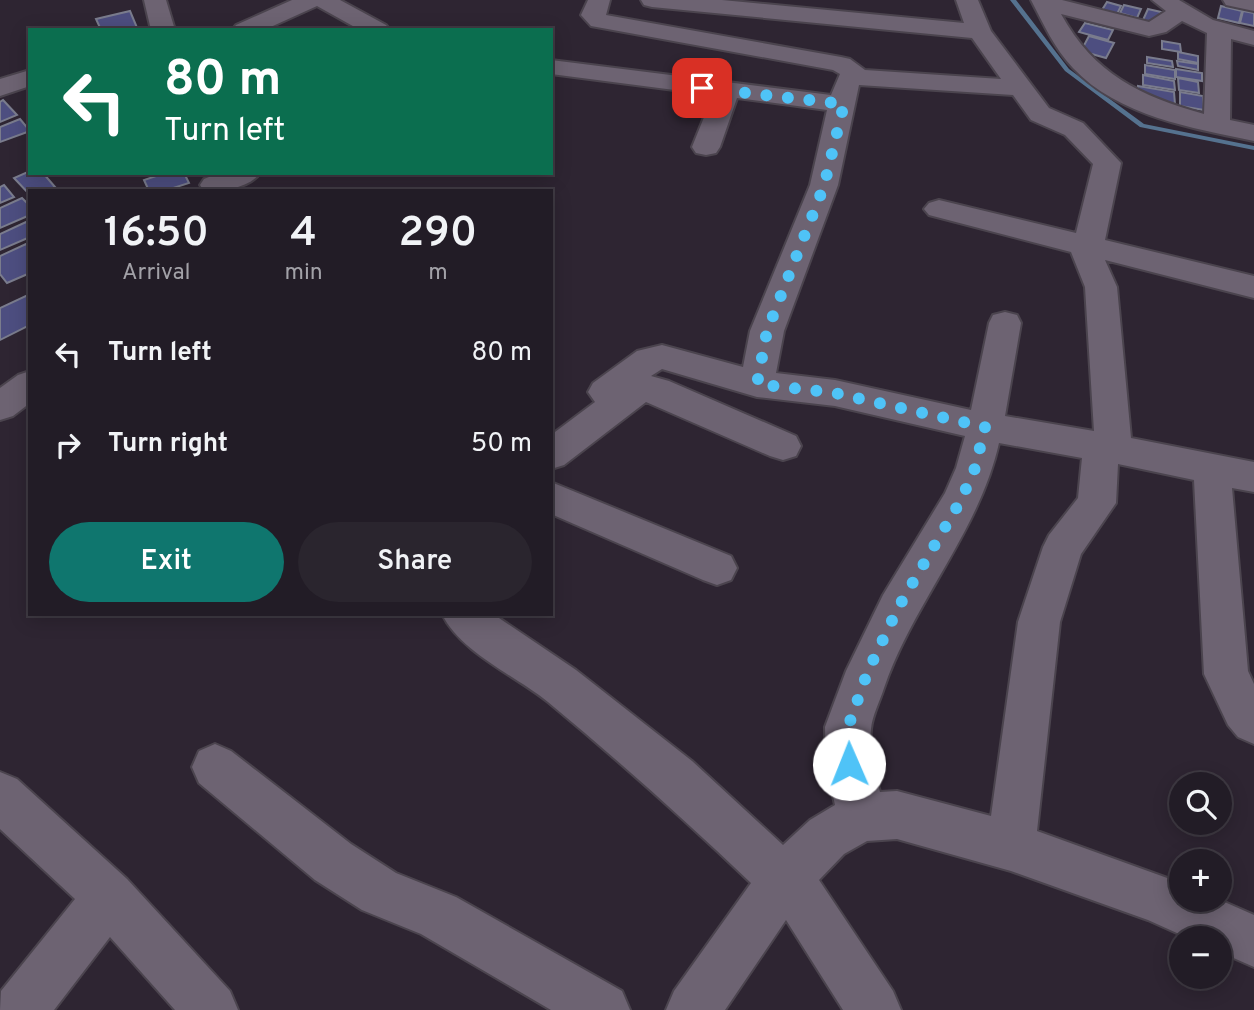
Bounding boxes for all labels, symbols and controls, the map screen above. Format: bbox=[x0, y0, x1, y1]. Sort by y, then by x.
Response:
text: 80 m bbox=[164, 51, 281, 113]
icon: left bbox=[49, 56, 140, 147]
pin bbox=[672, 58, 732, 118]
icon: arrive bbox=[683, 69, 721, 107]
text: Turn left bbox=[164, 112, 285, 152]
text: 16:50 bbox=[104, 208, 209, 261]
text: 4 bbox=[290, 208, 317, 261]
text: 290 bbox=[399, 208, 477, 261]
text: Arrival bbox=[122, 259, 191, 288]
text: min bbox=[285, 259, 323, 288]
text: m bbox=[428, 259, 448, 288]
icon: left bbox=[49, 335, 87, 373]
text: Turn left bbox=[108, 337, 212, 370]
text: 80 m bbox=[472, 337, 532, 370]
icon: right bbox=[49, 426, 87, 464]
text: Turn right bbox=[108, 428, 228, 461]
text: 50 m bbox=[471, 428, 532, 461]
button: Exit bbox=[49, 522, 284, 602]
button: Share bbox=[298, 522, 532, 602]
position arrow bbox=[812, 727, 886, 801]
map controls bbox=[1169, 772, 1232, 989]
button: search bbox=[1169, 772, 1232, 835]
button: + bbox=[1169, 849, 1232, 912]
button: − bbox=[1169, 926, 1232, 989]

